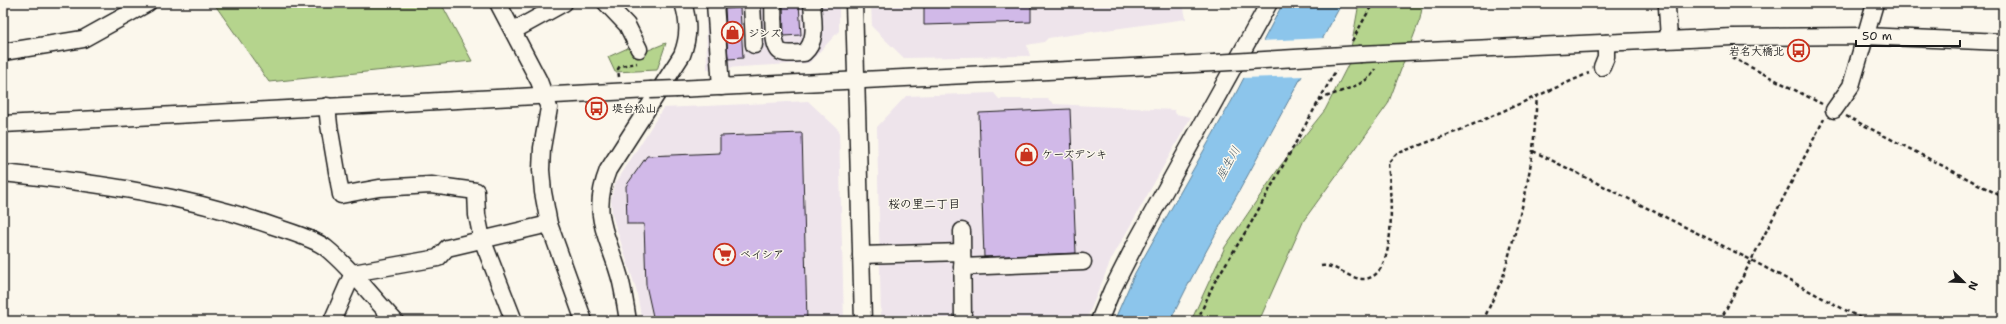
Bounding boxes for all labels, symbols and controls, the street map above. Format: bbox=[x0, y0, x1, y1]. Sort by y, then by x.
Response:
shop icon: ジンズ bbox=[719, 20, 745, 46]
scale bar bbox=[1856, 22, 1960, 48]
place label: ジンズ bbox=[748, 26, 781, 41]
text: 50 m bbox=[1862, 28, 1892, 44]
bus stop icon: 岩名大橋北 bbox=[1786, 38, 1812, 64]
place label: 岩名大橋北 bbox=[1729, 44, 1784, 59]
bus stop icon: 堤台松山 bbox=[584, 95, 610, 121]
place label: 堤台松山 bbox=[612, 101, 656, 116]
shop icon: ケーズデンキ bbox=[1013, 141, 1039, 167]
water label: 座生川 bbox=[1212, 143, 1244, 183]
place label: ケーズデンキ bbox=[1042, 147, 1107, 162]
district label: 桜の里二丁目 bbox=[888, 196, 960, 212]
supermarket icon: ベイシア bbox=[712, 241, 738, 267]
place label: ベイシア bbox=[740, 247, 784, 262]
north arrow bbox=[1944, 262, 1984, 302]
text: N bbox=[1964, 279, 1981, 293]

